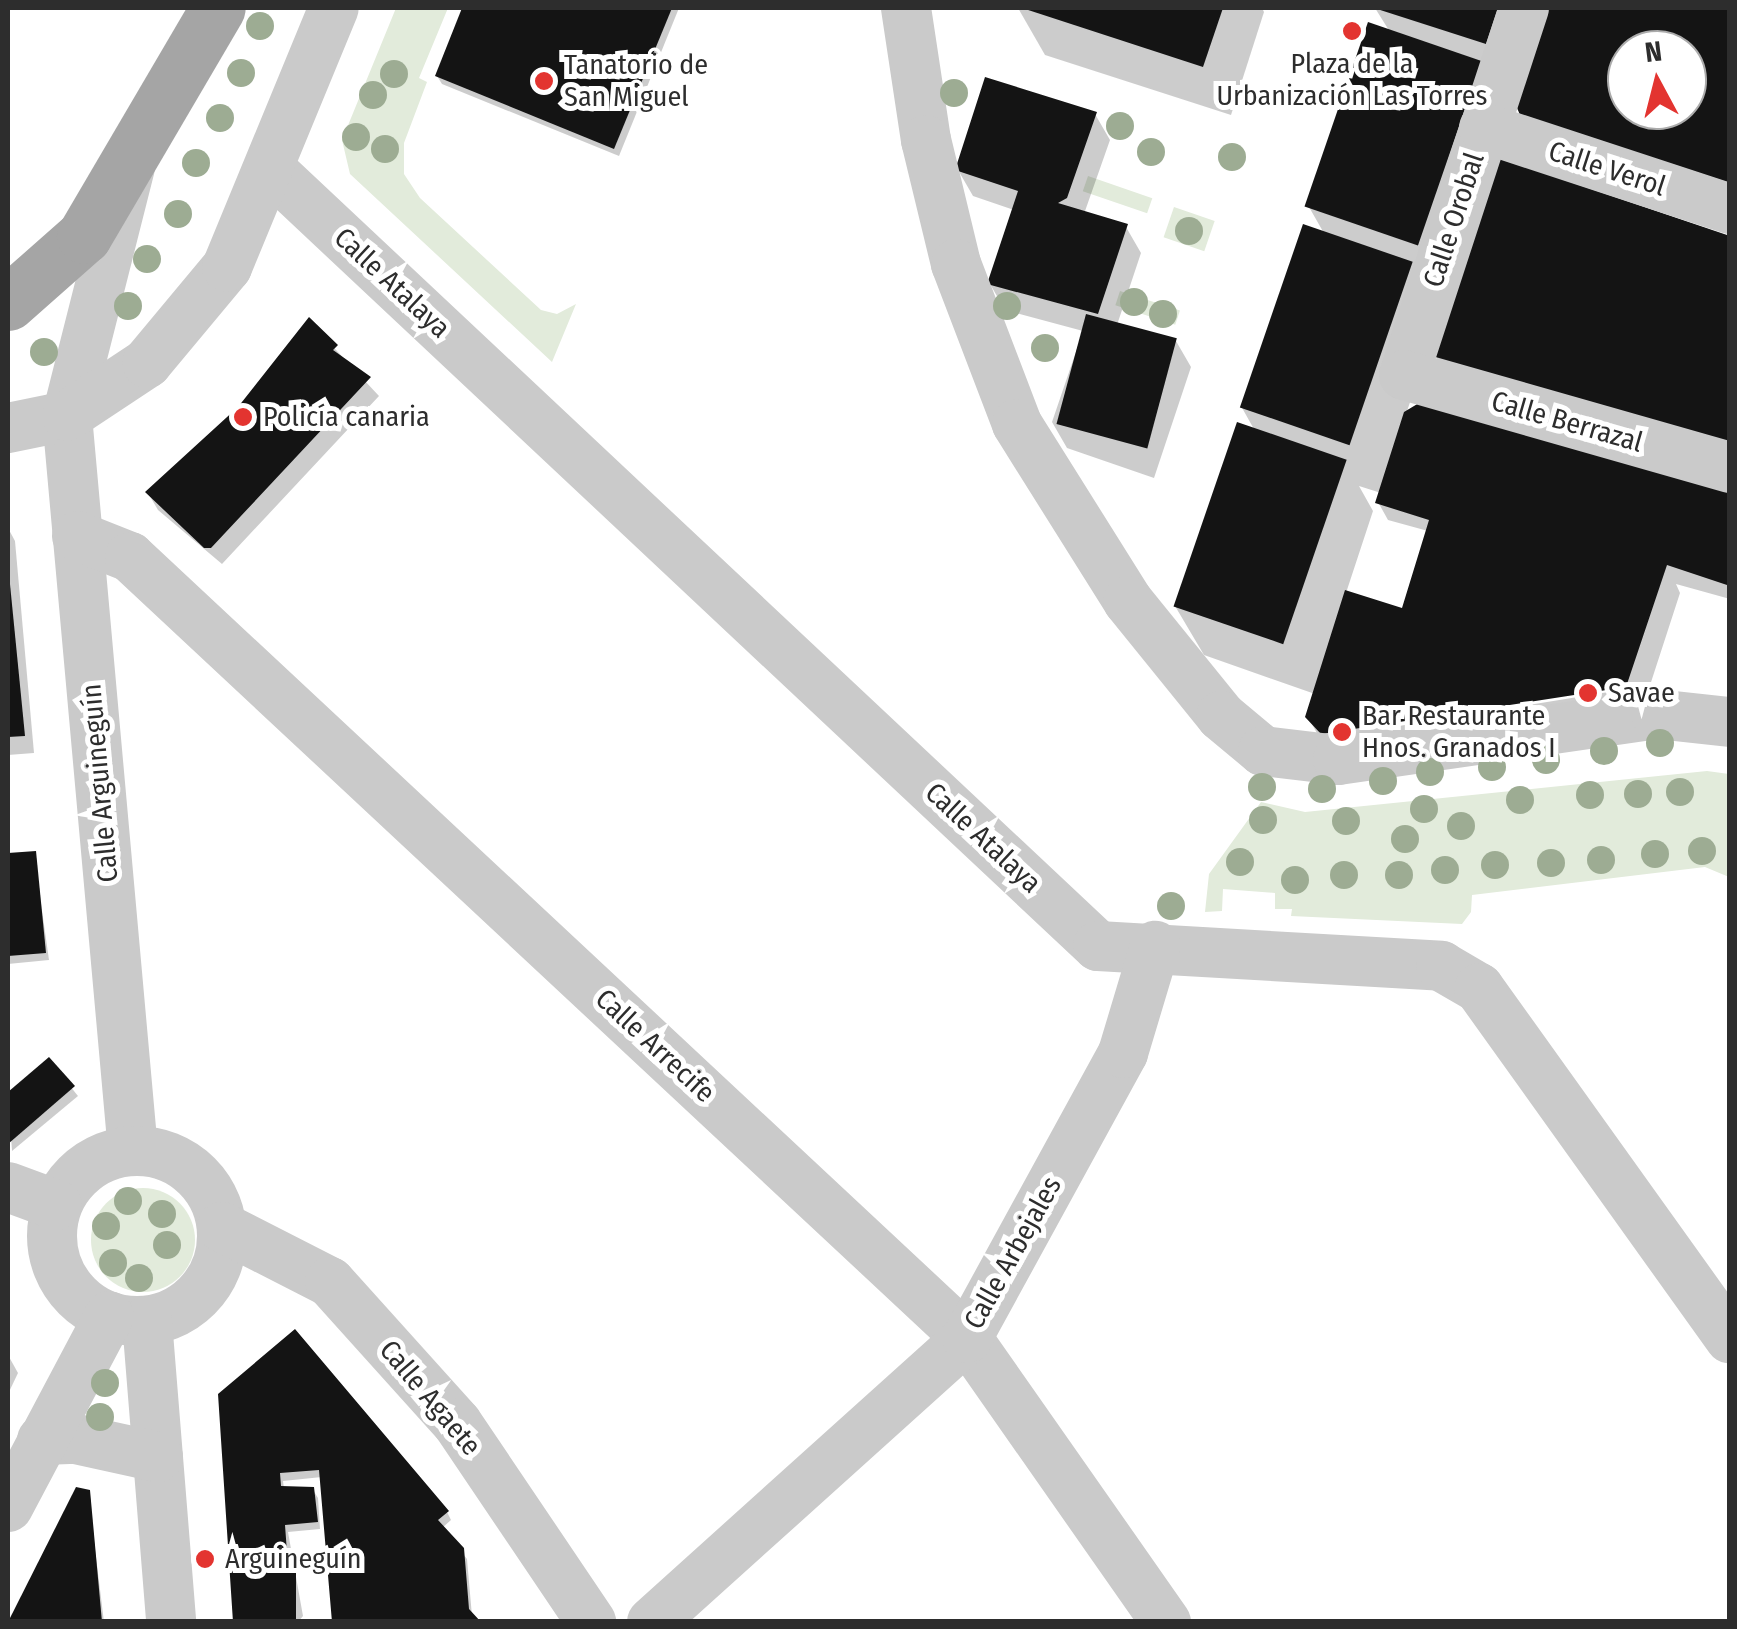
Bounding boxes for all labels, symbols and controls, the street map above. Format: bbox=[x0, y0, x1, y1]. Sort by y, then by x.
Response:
marker: Plaza de la Urbanización Las Torres bbox=[1341, 20, 1363, 42]
north arrow bbox=[1607, 30, 1707, 130]
text: N bbox=[1643, 34, 1664, 69]
place label: Plaza de la Urbanización Las Torres bbox=[1217, 47, 1487, 113]
place label: Tanatorio de San Miguel bbox=[564, 48, 708, 114]
marker: Tanatorio de San Miguel bbox=[533, 70, 555, 92]
street label: Calle Verol bbox=[1544, 134, 1670, 204]
street label: Calle Orobal bbox=[1417, 149, 1491, 291]
street label: Calle Atalaya bbox=[327, 221, 457, 345]
street label: Calle Berrazal bbox=[1488, 384, 1646, 460]
place label: Policía canaria bbox=[263, 400, 430, 434]
marker: Policía canaria bbox=[232, 406, 254, 428]
place label: Savae bbox=[1608, 676, 1675, 710]
street label: Calle Arguineguín bbox=[75, 682, 125, 884]
marker: Savae bbox=[1577, 682, 1599, 704]
place label: Bar Restaurante Hnos. Granados I bbox=[1362, 699, 1556, 765]
marker: Bar Restaurante Hnos. Granados I bbox=[1331, 721, 1353, 743]
street label: Calle Atalaya bbox=[918, 776, 1048, 900]
street label: Calle Arrecife bbox=[588, 982, 722, 1110]
street label: Calle Arbejales bbox=[957, 1171, 1069, 1335]
street label: Calle Agaete bbox=[372, 1334, 488, 1462]
place label: Arguineguín bbox=[225, 1542, 362, 1576]
marker: Arguineguín bbox=[194, 1548, 216, 1570]

